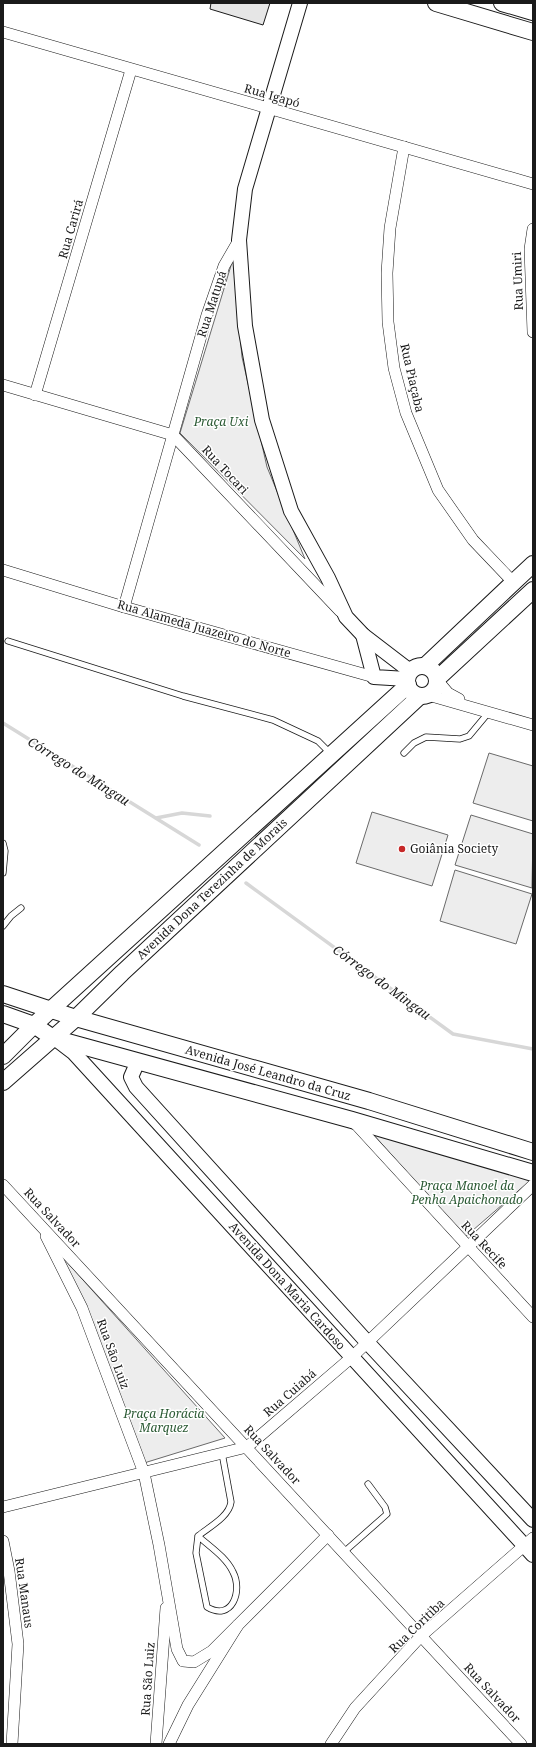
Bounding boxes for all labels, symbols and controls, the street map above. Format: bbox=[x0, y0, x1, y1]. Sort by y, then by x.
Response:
street label: Rua Igapó bbox=[242, 79, 302, 112]
street label: Rua Carirá bbox=[54, 197, 87, 261]
street label: Rua Umiri bbox=[508, 251, 527, 311]
street label: Rua Matupá bbox=[193, 268, 230, 339]
street label: Rua Piaçaba bbox=[396, 342, 429, 414]
park label: Praça Uxi bbox=[193, 413, 249, 430]
street label: Rua Tocari bbox=[198, 441, 253, 498]
street label: Rua Alameda Juazeiro do Norte bbox=[115, 596, 293, 661]
water label: Córrego do Mingau bbox=[25, 732, 133, 810]
street label: Avenida Dona Terezinha de Morais bbox=[133, 814, 291, 963]
place label: Goiânia Society bbox=[410, 840, 498, 857]
marker: Goiânia Society bbox=[397, 844, 407, 854]
water label: Córrego do Mingau bbox=[329, 940, 435, 1024]
street label: Avenida José Leandro da Cruz bbox=[183, 1041, 353, 1104]
park label: Praça Manoel da Penha Apaichonado bbox=[410, 1177, 523, 1208]
street label: Rua Salvador bbox=[20, 1184, 85, 1252]
street label: Rua Recife bbox=[458, 1217, 511, 1272]
street label: Avenida Dona Maria Cardoso bbox=[225, 1218, 350, 1353]
street label: Rua São Luiz bbox=[93, 1316, 134, 1391]
street label: Rua Cuiabá bbox=[260, 1365, 320, 1420]
park label: Praça Horácia Marquez bbox=[123, 1405, 204, 1436]
street label: Rua Salvador bbox=[240, 1421, 305, 1489]
street label: Rua Manaus bbox=[11, 1557, 38, 1629]
street label: Rua Coritiba bbox=[385, 1595, 448, 1657]
street label: Rua São Luiz bbox=[136, 1642, 159, 1716]
street label: Rua Salvador bbox=[460, 1659, 525, 1727]

